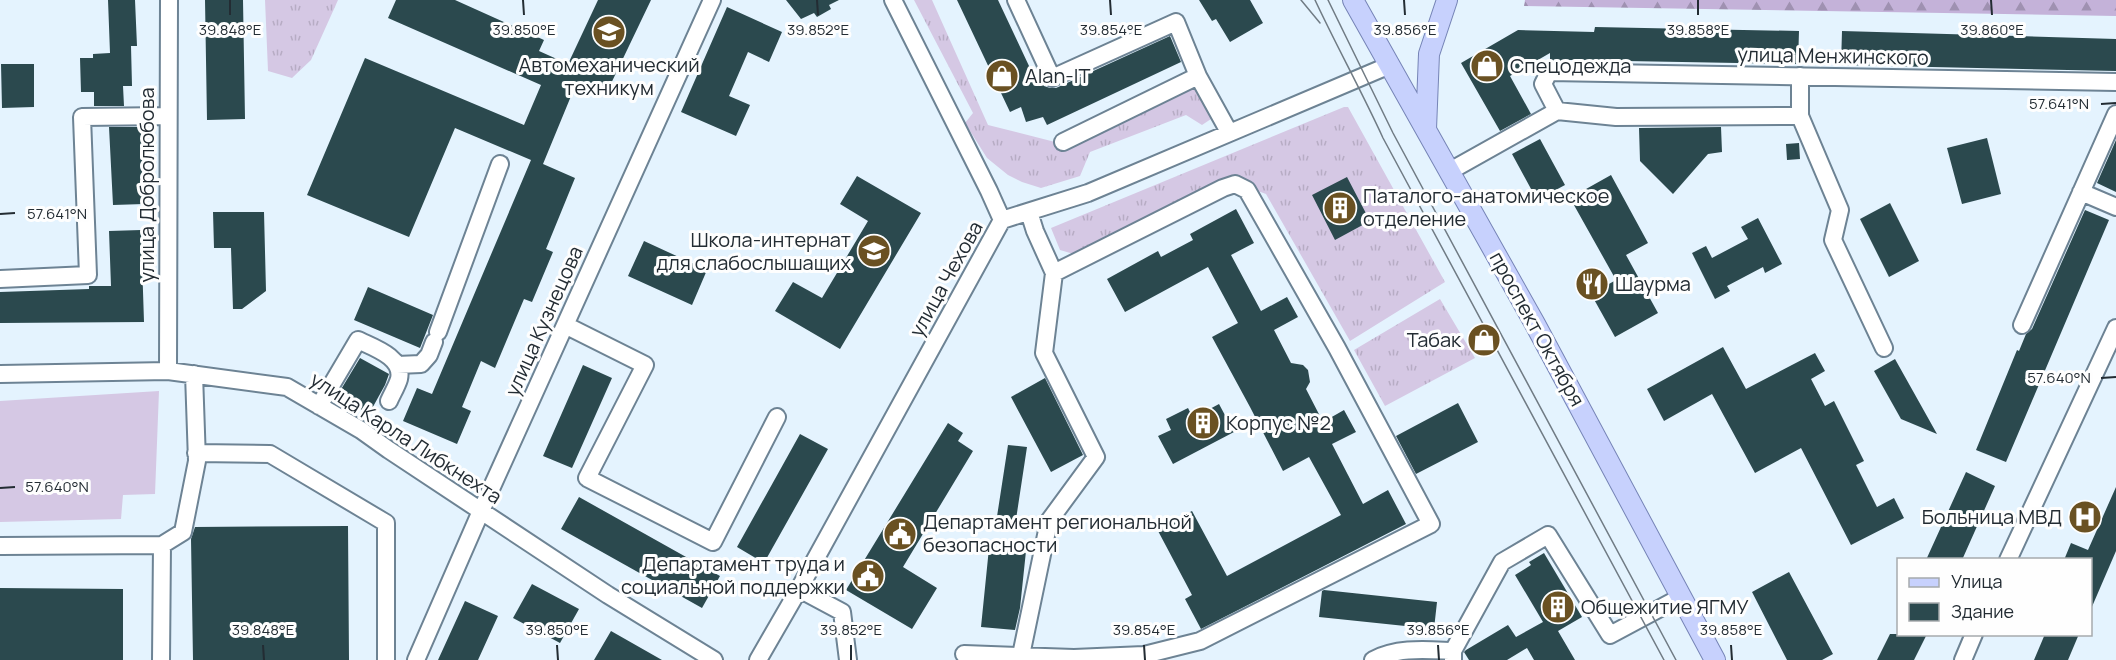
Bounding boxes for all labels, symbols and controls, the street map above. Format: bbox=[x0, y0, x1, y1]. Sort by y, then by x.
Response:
school or university icon: Автомеханический техникум bbox=[591, 14, 627, 50]
text: 39.848°E bbox=[199, 19, 261, 40]
text: 39.850°E bbox=[493, 19, 555, 40]
text: 39.852°E bbox=[787, 19, 849, 40]
text: 39.854°E bbox=[1080, 19, 1142, 40]
text: 39.856°E bbox=[1373, 19, 1437, 40]
text: 39.858°E bbox=[1667, 19, 1729, 40]
text: 39.860°E bbox=[1960, 19, 2024, 40]
street label: улица Менжинского bbox=[1737, 40, 1929, 71]
shop icon: Спецодежда bbox=[1469, 48, 1505, 84]
place label: Автомеханический техникум bbox=[518, 51, 700, 101]
place label: Спецодежда bbox=[1510, 52, 1631, 79]
shop icon: Alan-IT bbox=[984, 58, 1020, 94]
place label: Alan-IT bbox=[1025, 62, 1090, 89]
street label: улица Добролюбова bbox=[133, 87, 160, 283]
text: 57.641°N bbox=[2029, 93, 2089, 114]
place label: Паталого-анатомическое отделение bbox=[1363, 182, 1609, 232]
building icon: Паталого-анатомическое отделение bbox=[1322, 190, 1358, 226]
text: 57.641°N bbox=[27, 203, 87, 224]
street label: улица Чехова bbox=[903, 216, 989, 342]
place label: Школа-интернат для слабослышащих bbox=[656, 226, 851, 276]
school or university icon: Школа-интернат для слабослышащих bbox=[856, 233, 892, 269]
street label: улица Кузнецова bbox=[498, 241, 589, 400]
street label: проспект Октября bbox=[1484, 247, 1591, 411]
restaurant icon: Шаурма bbox=[1574, 266, 1610, 302]
place label: Шаурма bbox=[1615, 270, 1691, 297]
shop icon: Табак bbox=[1466, 322, 1502, 358]
place label: Табак bbox=[1407, 326, 1462, 353]
street label: улица Карла Либкнехта bbox=[305, 365, 507, 510]
text: 57.640°N bbox=[2027, 367, 2091, 388]
building icon: Корпус №2 bbox=[1185, 405, 1221, 441]
place label: Корпус №2 bbox=[1226, 409, 1331, 436]
text: 57.640°N bbox=[25, 476, 89, 497]
hospital icon: Больница МВД bbox=[2067, 499, 2103, 535]
place label: Больница МВД bbox=[1922, 503, 2062, 530]
place label: Департамент региональной безопасности bbox=[923, 508, 1192, 558]
public building icon: Департамент региональной безопасности bbox=[882, 516, 918, 552]
place label: Департамент труда и социальной поддержки bbox=[621, 550, 845, 600]
public building icon: Департамент труда и социальной поддержки bbox=[850, 558, 886, 594]
legend bbox=[1897, 558, 2092, 636]
text: Улица bbox=[1951, 569, 2003, 593]
building icon: Общежитие ЯГМУ bbox=[1540, 589, 1576, 625]
place label: Общежитие ЯГМУ bbox=[1581, 593, 1749, 620]
text: Здание bbox=[1951, 599, 2014, 623]
text: 39.848°E bbox=[232, 619, 294, 640]
text: 39.850°E bbox=[526, 619, 588, 640]
text: 39.852°E bbox=[820, 619, 882, 640]
text: 39.854°E bbox=[1113, 619, 1175, 640]
text: 39.856°E bbox=[1406, 619, 1470, 640]
text: 39.858°E bbox=[1700, 619, 1762, 640]

